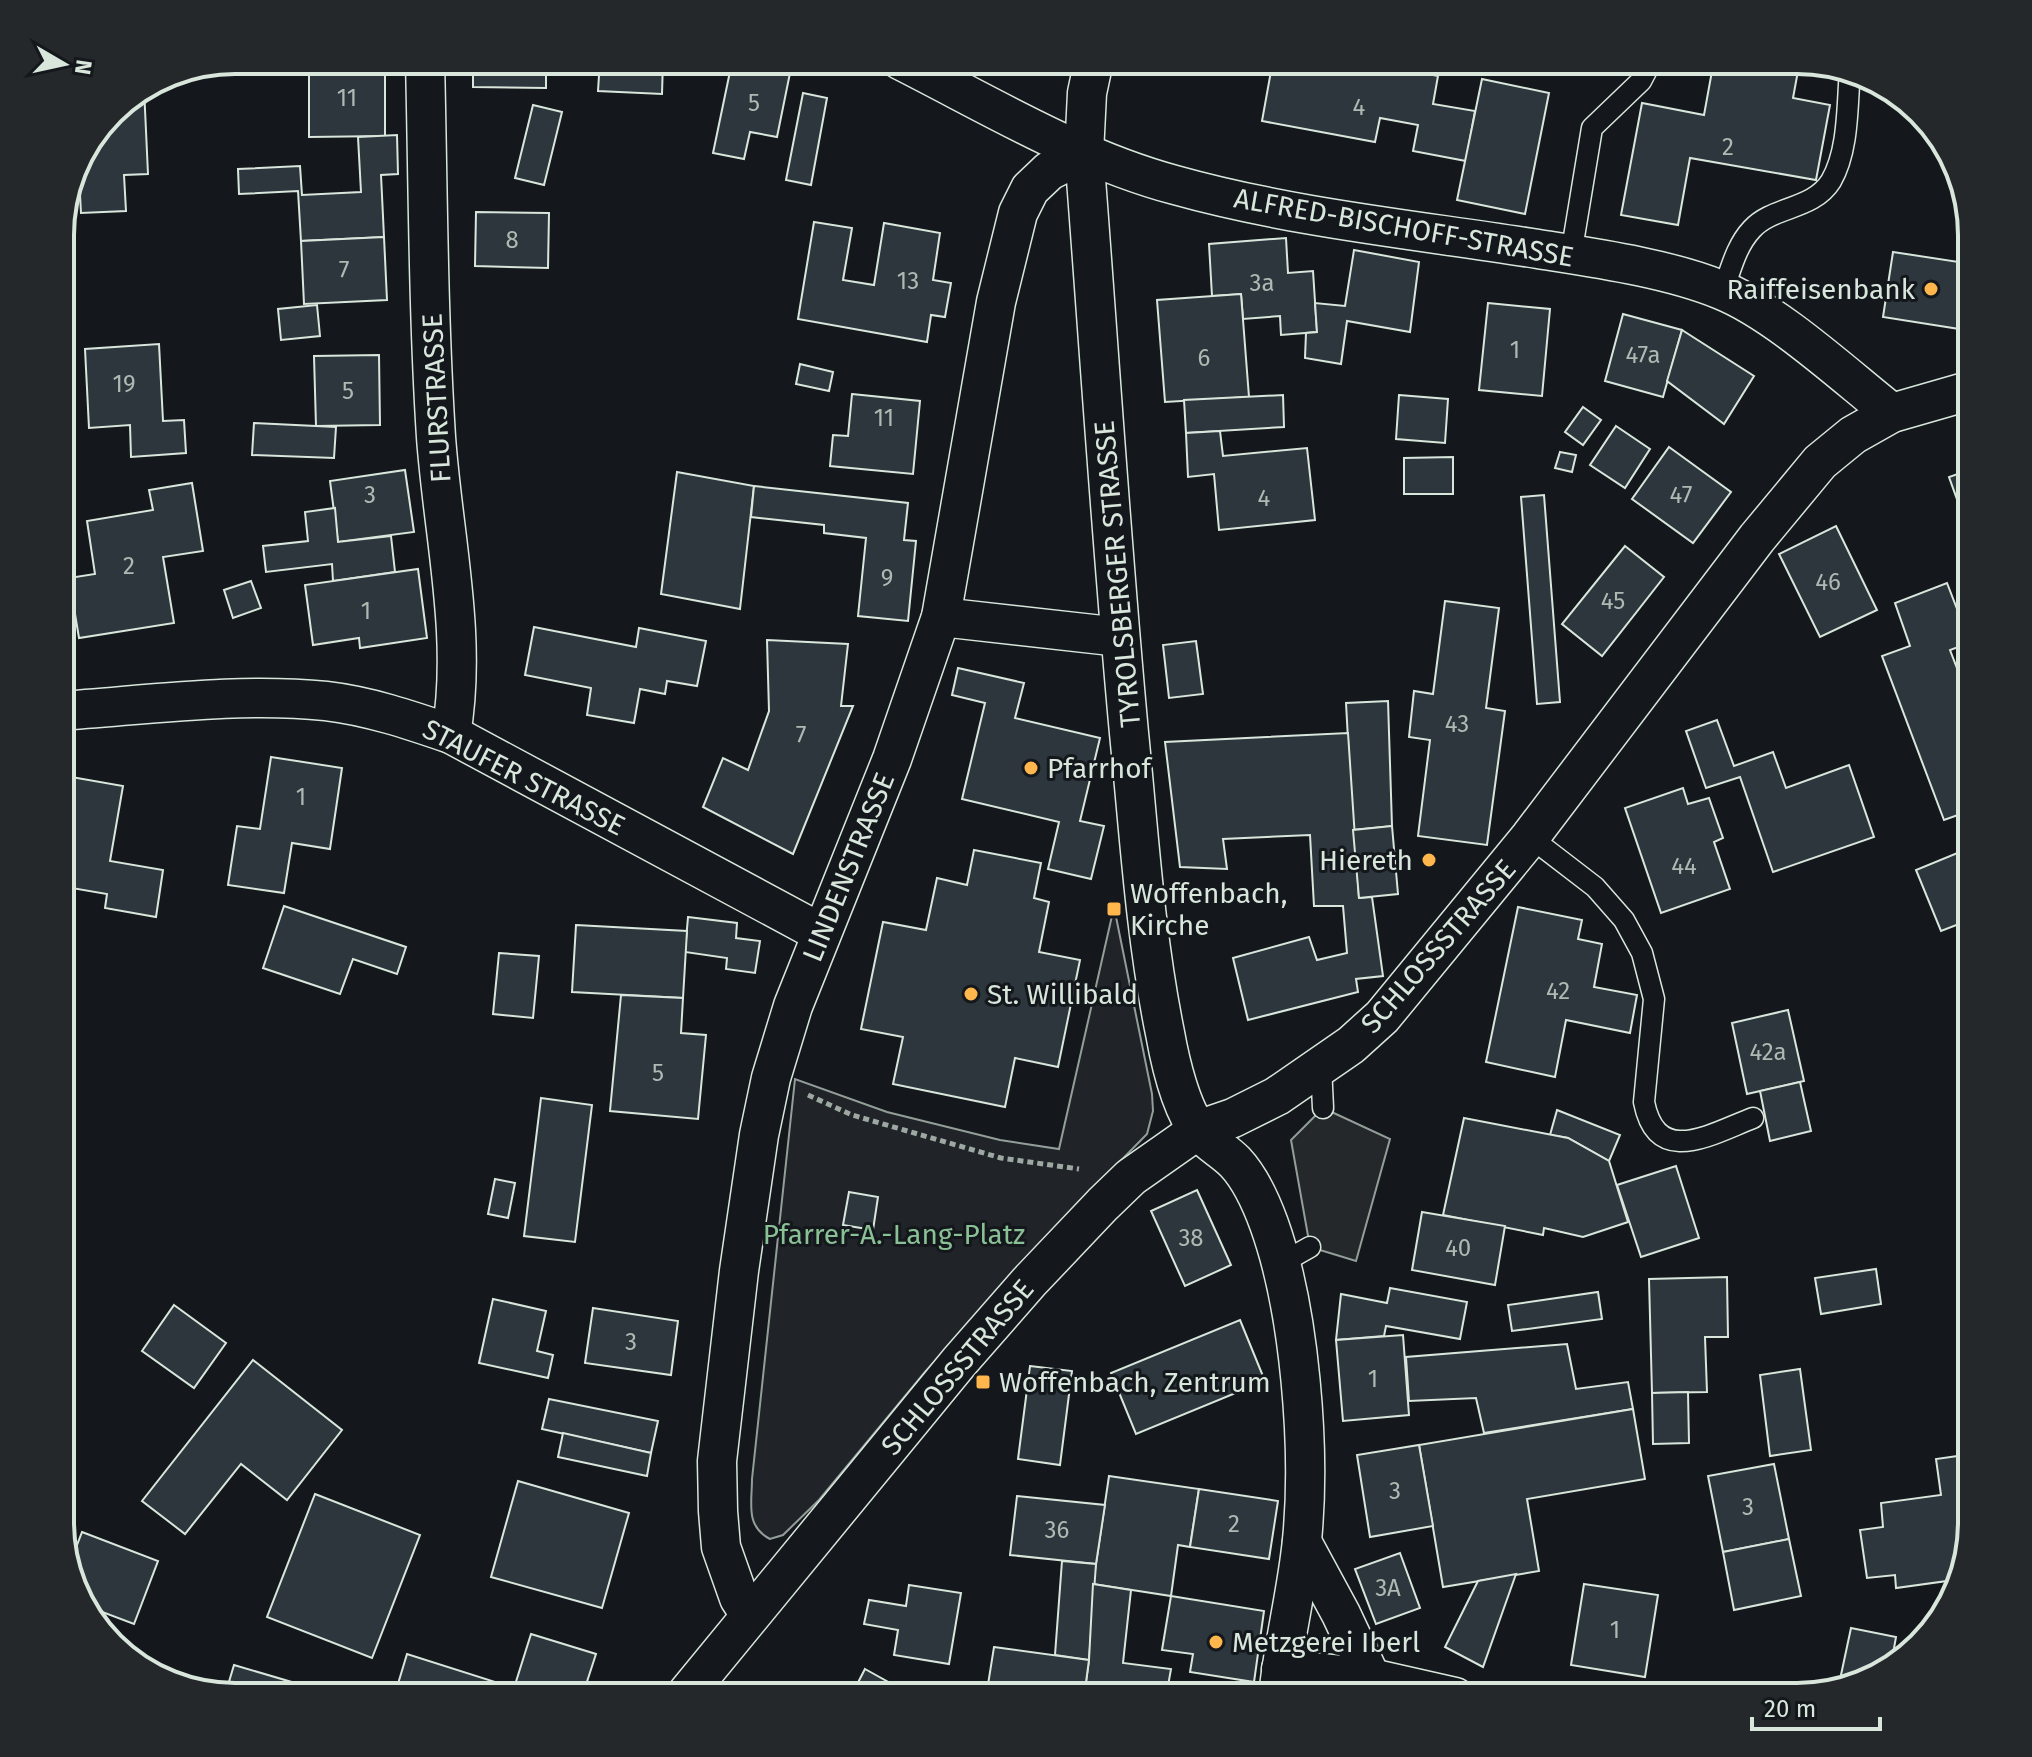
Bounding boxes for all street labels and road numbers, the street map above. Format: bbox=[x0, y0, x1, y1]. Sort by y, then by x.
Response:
street label: ALFRED-BISCHOFF-STRASSE bbox=[1232, 181, 1576, 274]
street label: FLURSTRASSE bbox=[416, 312, 457, 483]
street label: TYROLSBERGER STRASSE bbox=[1088, 419, 1147, 729]
street label: STAUFER STRASSE bbox=[417, 712, 630, 843]
street label: LINDENSTRASSE bbox=[796, 768, 901, 966]
street label: SCHLOSSSTRASSE bbox=[1354, 853, 1523, 1040]
street label: SCHLOSSSTRASSE bbox=[874, 1273, 1040, 1462]

